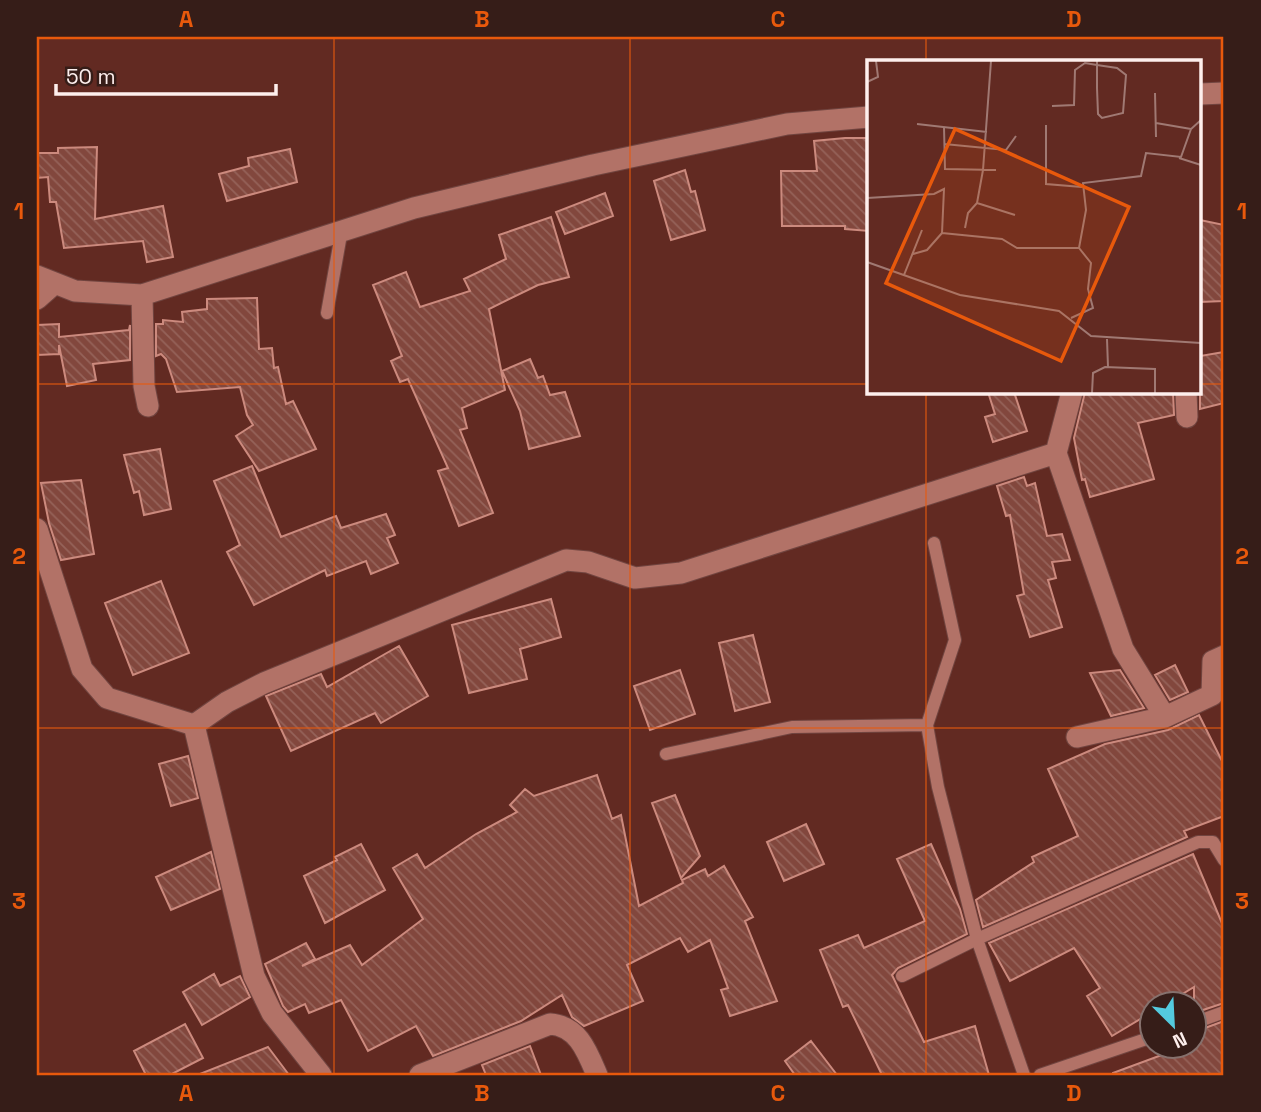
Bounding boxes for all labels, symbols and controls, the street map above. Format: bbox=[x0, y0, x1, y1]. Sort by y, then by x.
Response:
text: A bbox=[179, 4, 194, 34]
text: B bbox=[474, 4, 490, 34]
text: C bbox=[771, 4, 785, 34]
text: D bbox=[1066, 4, 1082, 34]
scale bar bbox=[56, 52, 276, 96]
inset map bbox=[867, 60, 1202, 394]
text: 50 m bbox=[66, 63, 116, 90]
text: 1 bbox=[14, 196, 24, 226]
text: 1 bbox=[1237, 196, 1247, 226]
text: 2 bbox=[12, 541, 26, 571]
text: 2 bbox=[1235, 541, 1249, 571]
text: 3 bbox=[12, 886, 26, 916]
text: 3 bbox=[1235, 886, 1249, 916]
north arrow bbox=[1138, 990, 1208, 1060]
text: N bbox=[1169, 1026, 1191, 1054]
text: A bbox=[179, 1078, 194, 1108]
text: B bbox=[474, 1078, 490, 1108]
text: C bbox=[771, 1078, 785, 1108]
text: D bbox=[1066, 1078, 1082, 1108]

